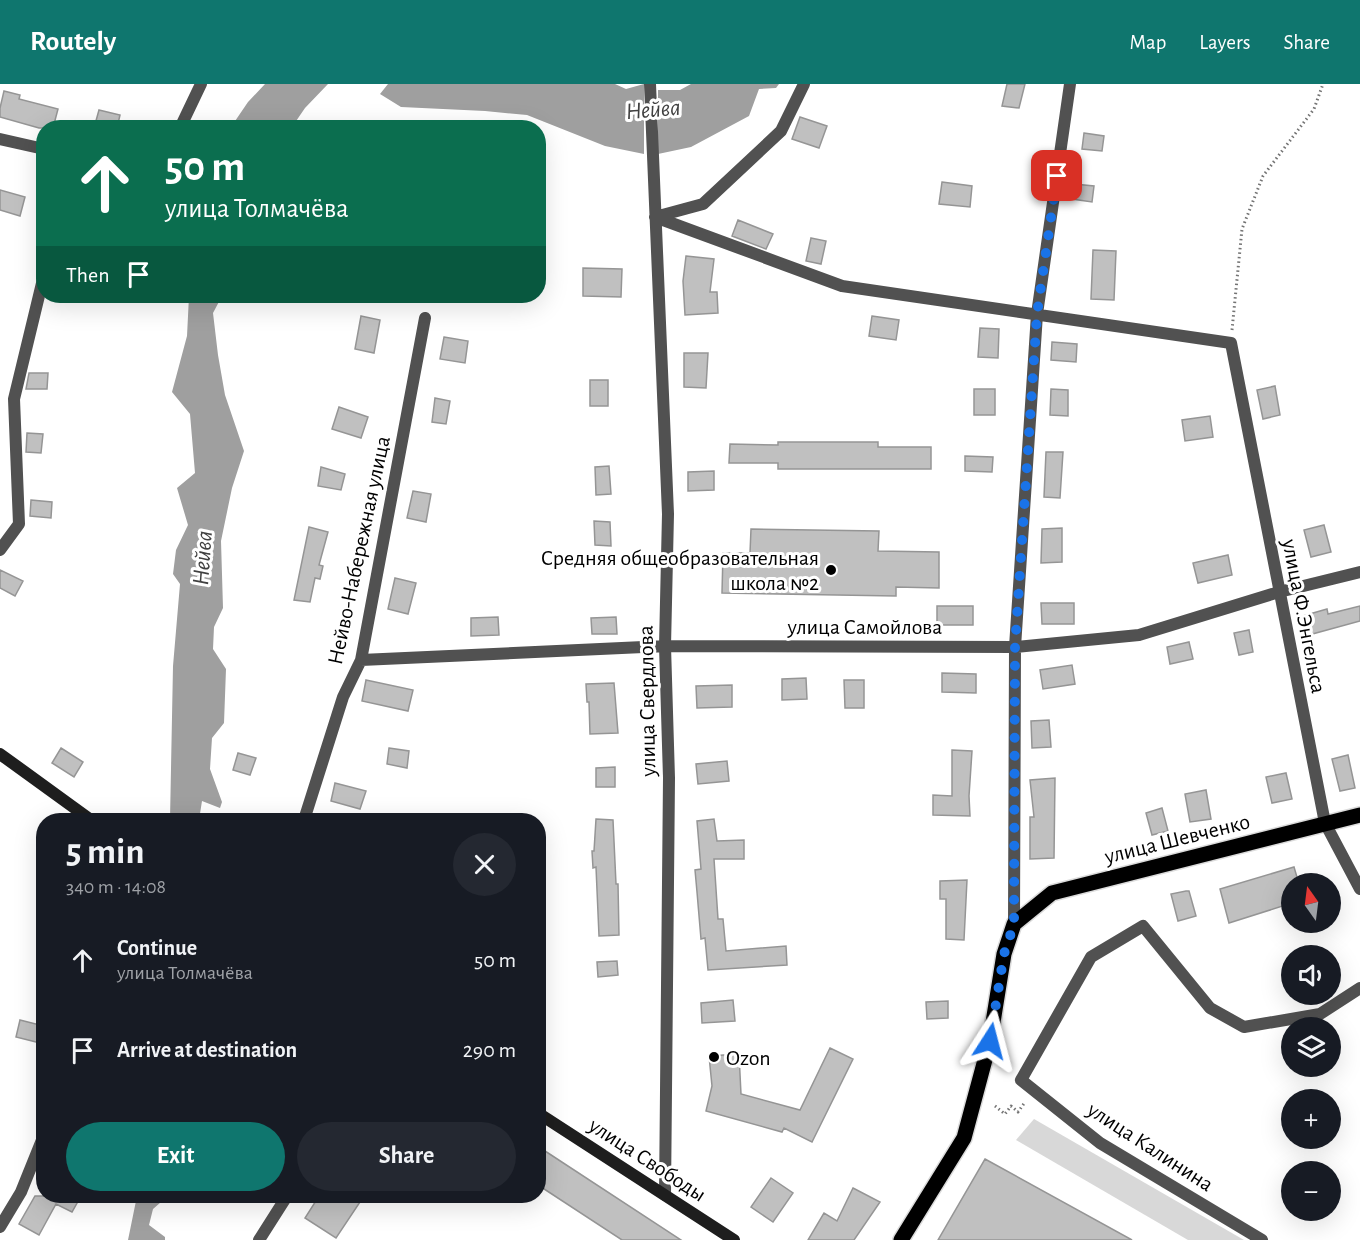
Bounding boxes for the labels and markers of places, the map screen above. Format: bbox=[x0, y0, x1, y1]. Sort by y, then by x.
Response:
pin bbox=[1031, 150, 1082, 201]
place label: Средняя общеобразовательная школа №2 bbox=[541, 547, 819, 594]
marker: Средняя общеобразовательная школа №2 bbox=[824, 563, 838, 577]
place label: Ozon bbox=[726, 1047, 771, 1069]
marker: Ozon bbox=[707, 1050, 721, 1064]

